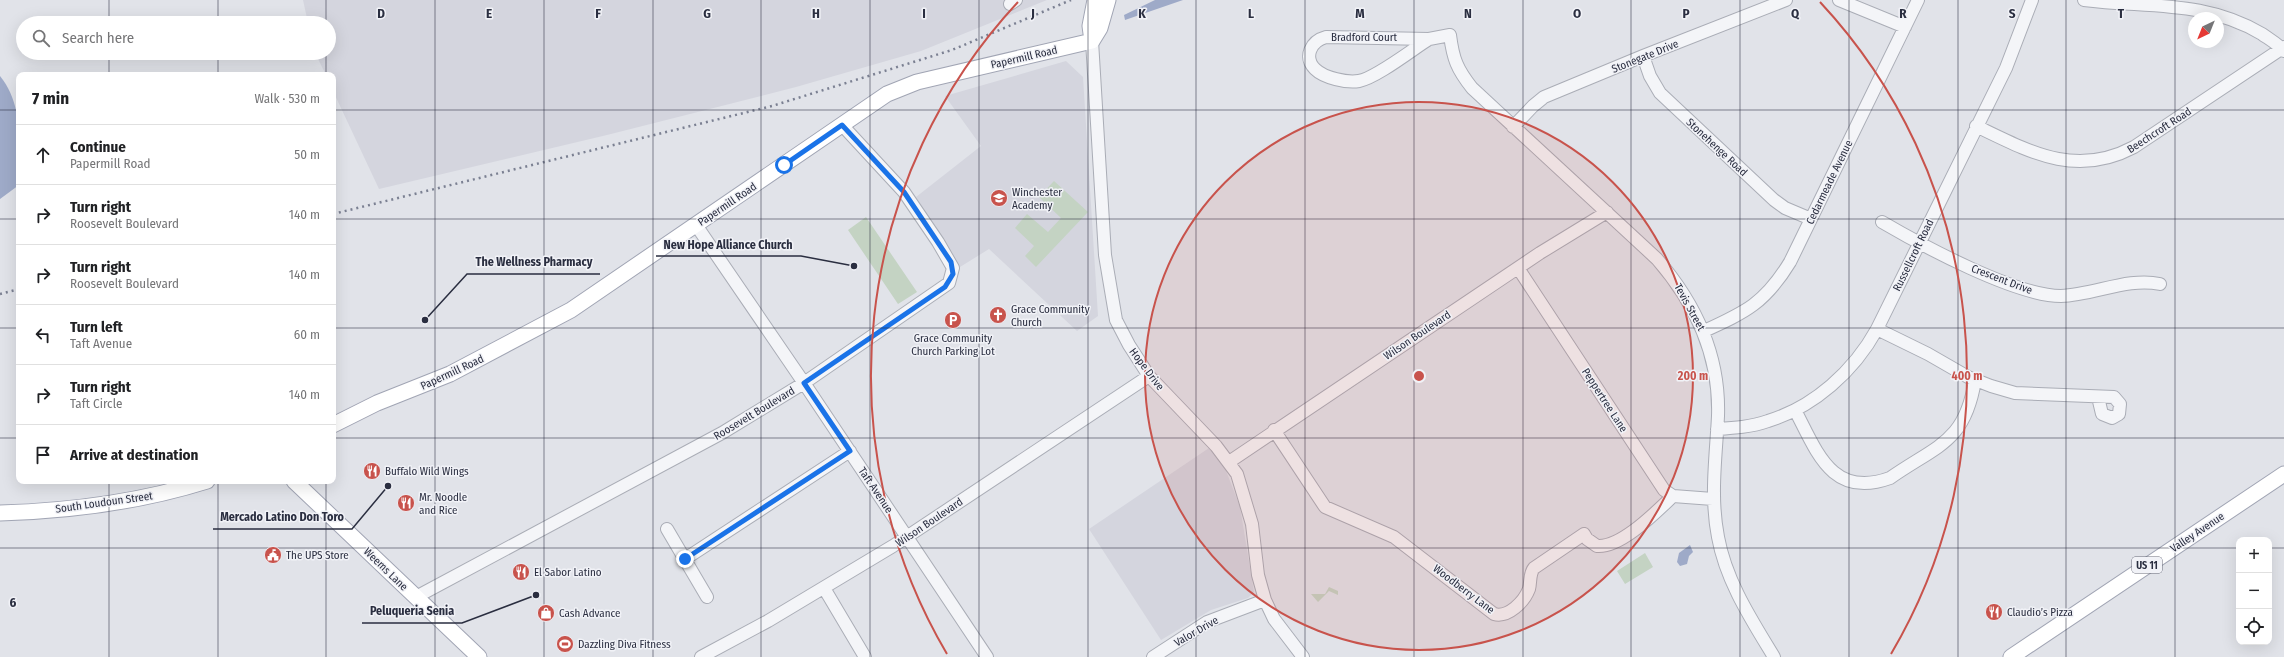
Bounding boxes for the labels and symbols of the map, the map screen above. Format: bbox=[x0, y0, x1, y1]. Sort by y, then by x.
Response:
text: D bbox=[377, 6, 385, 21]
text: E bbox=[486, 6, 492, 21]
text: F bbox=[595, 6, 601, 21]
text: G bbox=[703, 6, 711, 21]
text: H bbox=[812, 6, 820, 21]
text: I bbox=[922, 6, 926, 21]
text: J bbox=[1030, 6, 1035, 21]
text: K bbox=[1138, 6, 1146, 21]
text: L bbox=[1248, 6, 1254, 21]
text: M bbox=[1355, 6, 1365, 21]
text: N bbox=[1464, 6, 1472, 21]
text: O bbox=[1573, 6, 1581, 21]
text: P bbox=[1682, 6, 1690, 21]
text: Q bbox=[1791, 6, 1800, 21]
text: R bbox=[1899, 6, 1907, 21]
text: S bbox=[2009, 6, 2016, 21]
text: T bbox=[2118, 6, 2125, 21]
north arrow bbox=[2188, 12, 2224, 48]
street label: Bradford Court bbox=[1331, 31, 1397, 44]
street label: Stonegate Drive bbox=[1610, 37, 1681, 76]
street label: Papermill Road bbox=[989, 43, 1059, 71]
street label: Beechcroft Road bbox=[2125, 105, 2194, 156]
street label: Stonehenge Road bbox=[1683, 116, 1750, 179]
street label: Cedarmeade Avenue bbox=[1803, 138, 1855, 226]
route start bbox=[775, 156, 793, 174]
street label: Papermill Road bbox=[695, 180, 759, 229]
place label: Winchester Academy bbox=[1012, 186, 1062, 212]
school or university icon: Winchester Academy bbox=[989, 188, 1009, 208]
street label: Russellcroft Road bbox=[1890, 217, 1937, 293]
callout: New Hope Alliance Church bbox=[656, 232, 801, 256]
text: New Hope Alliance Church bbox=[663, 238, 793, 252]
callout: The Wellness Pharmacy bbox=[467, 250, 600, 274]
text: The Wellness Pharmacy bbox=[476, 255, 593, 269]
street label: Crescent Drive bbox=[1969, 262, 2034, 297]
street label: Tevis Street bbox=[1671, 281, 1708, 333]
place label: Grace Community Church bbox=[1011, 303, 1090, 329]
church icon: Grace Community Church bbox=[988, 305, 1008, 325]
street label: Wilson Boulevard bbox=[1381, 308, 1453, 363]
parking icon: Grace Community Church Parking Lot bbox=[943, 310, 963, 330]
place label: Grace Community Church Parking Lot bbox=[911, 332, 995, 358]
street label: Hope Drive bbox=[1126, 346, 1167, 393]
street label: Papermill Road bbox=[419, 352, 486, 393]
street label: Peppertree Lane bbox=[1579, 366, 1630, 435]
centre of rings bbox=[1412, 369, 1426, 383]
text: 200 m bbox=[1677, 369, 1708, 383]
text: 400 m bbox=[1952, 369, 1982, 383]
street label: Roosevelt Boulevard bbox=[711, 384, 797, 443]
restaurant icon: Buffalo Wild Wings bbox=[362, 461, 382, 481]
place label: Buffalo Wild Wings bbox=[385, 465, 469, 478]
street label: Taft Avenue bbox=[856, 465, 896, 516]
street label: South Loudoun Street bbox=[55, 489, 154, 516]
place label: Mr. Noodle and Rice bbox=[419, 491, 467, 517]
restaurant icon: Mr. Noodle and Rice bbox=[396, 493, 416, 513]
street label: Wilson Boulevard bbox=[893, 495, 965, 550]
callout: Mercado Latino Don Toro bbox=[213, 505, 352, 529]
text: Mercado Latino Don Toro bbox=[220, 510, 344, 524]
street label: Valley Avenue bbox=[2168, 510, 2227, 555]
public building icon: The UPS Store bbox=[263, 545, 283, 565]
street label: Weems Lane bbox=[361, 545, 410, 594]
place label: The UPS Store bbox=[286, 549, 349, 562]
route end bbox=[676, 550, 694, 568]
road number: US 11 bbox=[2132, 557, 2162, 573]
restaurant icon: El Sabor Latino bbox=[511, 562, 531, 582]
street label: Woodberry Lane bbox=[1430, 562, 1497, 617]
place label: El Sabor Latino bbox=[534, 566, 602, 579]
text: 6 bbox=[10, 595, 17, 610]
callout: Peluqueria Senia bbox=[362, 599, 462, 623]
restaurant icon: Claudio’s Pizza bbox=[1984, 602, 2004, 622]
shop icon: Cash Advance bbox=[536, 603, 556, 623]
text: Peluqueria Senia bbox=[370, 604, 454, 618]
place label: Claudio’s Pizza bbox=[2007, 606, 2073, 619]
place label: Cash Advance bbox=[559, 607, 620, 620]
street label: Valor Drive bbox=[1172, 614, 1221, 649]
sports icon: Dazzling Diva Fitness bbox=[555, 634, 575, 654]
place label: Dazzling Diva Fitness bbox=[578, 638, 671, 651]

